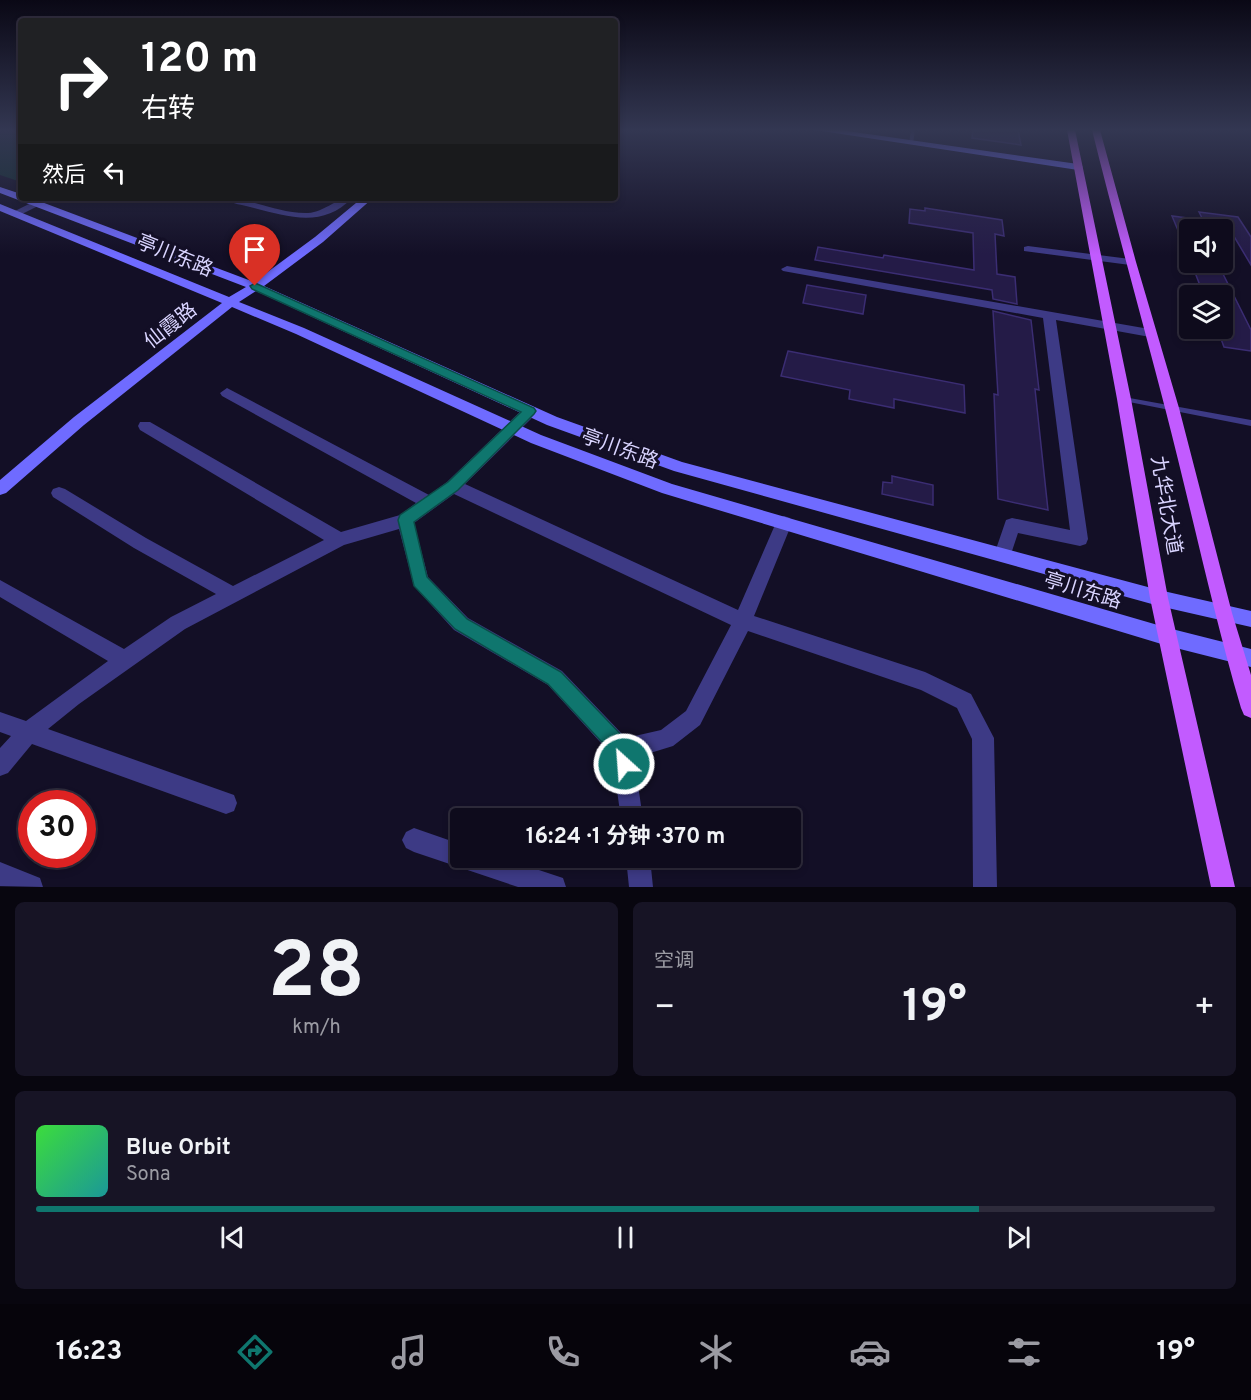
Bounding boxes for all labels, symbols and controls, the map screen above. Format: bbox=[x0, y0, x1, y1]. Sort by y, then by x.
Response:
text: 120 m bbox=[141, 34, 258, 87]
icon: right bbox=[42, 42, 120, 120]
text: 右转 bbox=[141, 93, 195, 127]
icon: left bbox=[98, 156, 131, 189]
text: 然后 bbox=[42, 163, 86, 190]
map controls bbox=[1179, 219, 1233, 339]
button: sound bbox=[1179, 219, 1233, 273]
pin bbox=[229, 224, 280, 286]
street label: 亭川东路 bbox=[132, 230, 216, 284]
icon: arrive bbox=[238, 233, 271, 266]
button: layers bbox=[1179, 285, 1233, 339]
street label: 仙霞路 bbox=[140, 298, 203, 355]
street label: 亭川东路 bbox=[577, 424, 661, 476]
street label: 九华北大道 bbox=[1144, 454, 1187, 557]
street label: 亭川东路 bbox=[1040, 568, 1124, 616]
position arrow bbox=[592, 732, 656, 796]
speed limit sign: 30 bbox=[18, 790, 96, 868]
text: 16:24 · 1 分钟 · 370 m bbox=[526, 824, 725, 851]
text: 28 bbox=[268, 926, 365, 1025]
text: 空调 bbox=[654, 949, 694, 975]
text: 19° bbox=[902, 980, 967, 1037]
text: − bbox=[654, 988, 675, 1030]
text: + bbox=[1194, 988, 1215, 1030]
text: km/h bbox=[292, 1015, 341, 1041]
text: Blue Orbit bbox=[126, 1135, 231, 1162]
text: Sona bbox=[126, 1162, 171, 1188]
icon: previous bbox=[216, 1221, 249, 1254]
icon: pause bbox=[609, 1221, 642, 1254]
icon: next bbox=[1002, 1221, 1035, 1254]
icon: directions bbox=[234, 1331, 276, 1373]
icon: music bbox=[388, 1331, 430, 1373]
icon: phone bbox=[542, 1331, 584, 1373]
icon: climate bbox=[695, 1331, 737, 1373]
icon: car bbox=[849, 1331, 891, 1373]
icon: filters bbox=[1003, 1331, 1045, 1373]
text: 16:23 bbox=[56, 1335, 123, 1369]
text: 19° bbox=[1156, 1335, 1195, 1369]

